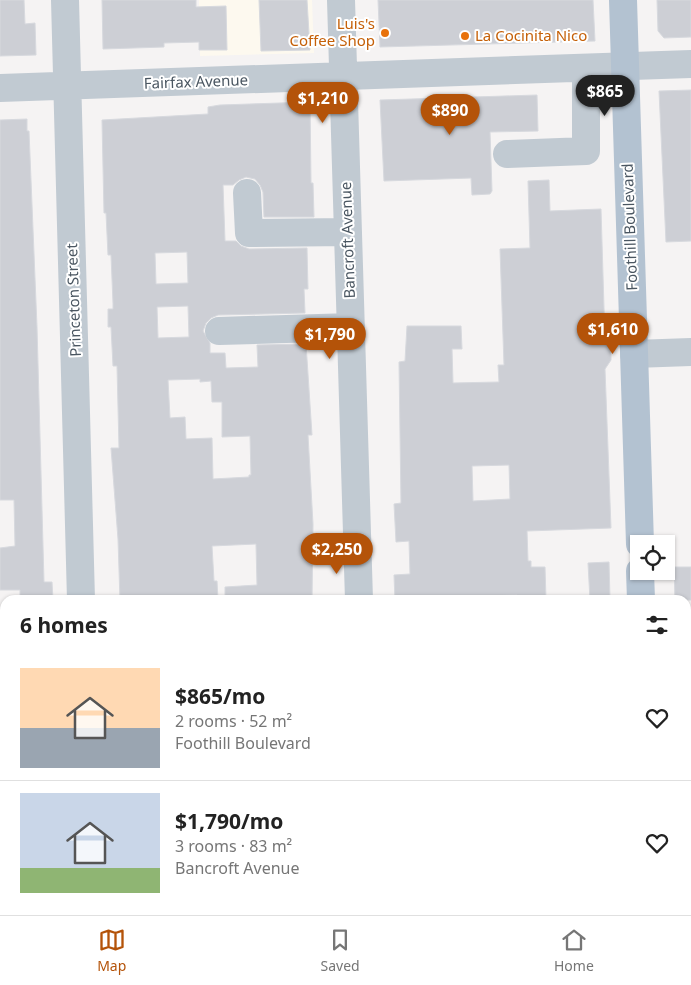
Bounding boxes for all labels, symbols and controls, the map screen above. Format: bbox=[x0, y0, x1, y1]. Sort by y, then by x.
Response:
place label: Luis's Coffee Shop bbox=[289, 13, 375, 50]
place label: La Cocinita Nico bbox=[475, 25, 587, 45]
marker: Luis's Coffee Shop bbox=[379, 27, 391, 39]
marker: La Cocinita Nico bbox=[459, 30, 471, 42]
street label: Fairfax Avenue bbox=[143, 69, 248, 93]
pin: $865 bbox=[575, 74, 635, 117]
text: $865 bbox=[587, 80, 623, 102]
pin: $1,210 bbox=[282, 82, 364, 124]
text: $1,210 bbox=[298, 87, 348, 109]
pin: $890 bbox=[420, 94, 480, 136]
text: $890 bbox=[432, 99, 468, 121]
street label: Foothill Boulevard bbox=[617, 163, 641, 291]
street label: Bancroft Avenue bbox=[335, 181, 359, 299]
street label: Princeton Street bbox=[61, 242, 85, 357]
pin: $1,610 bbox=[572, 312, 654, 355]
pin: $1,790 bbox=[289, 318, 371, 360]
text: $1,610 bbox=[588, 318, 638, 340]
text: $1,790 bbox=[305, 323, 355, 345]
pin: $2,250 bbox=[296, 532, 378, 575]
map controls bbox=[630, 535, 675, 580]
button: locate bbox=[630, 535, 675, 580]
text: $2,250 bbox=[312, 538, 362, 560]
text: 6 homes bbox=[20, 611, 108, 639]
icon: filters bbox=[643, 611, 671, 639]
text: $865/mo bbox=[175, 682, 265, 710]
icon: home bbox=[60, 688, 120, 748]
icon: heart bbox=[643, 704, 671, 732]
text: 2 rooms · 52 m² bbox=[175, 710, 292, 732]
text: Foothill Boulevard bbox=[175, 732, 311, 754]
text: $1,790/mo bbox=[175, 807, 283, 835]
icon: home bbox=[60, 813, 120, 873]
icon: heart bbox=[643, 829, 671, 857]
text: 3 rooms · 83 m² bbox=[175, 835, 292, 857]
text: Bancroft Avenue bbox=[175, 857, 300, 879]
tab: Map bbox=[97, 926, 126, 975]
tab: Saved bbox=[321, 926, 360, 975]
tab: Home bbox=[554, 926, 594, 975]

